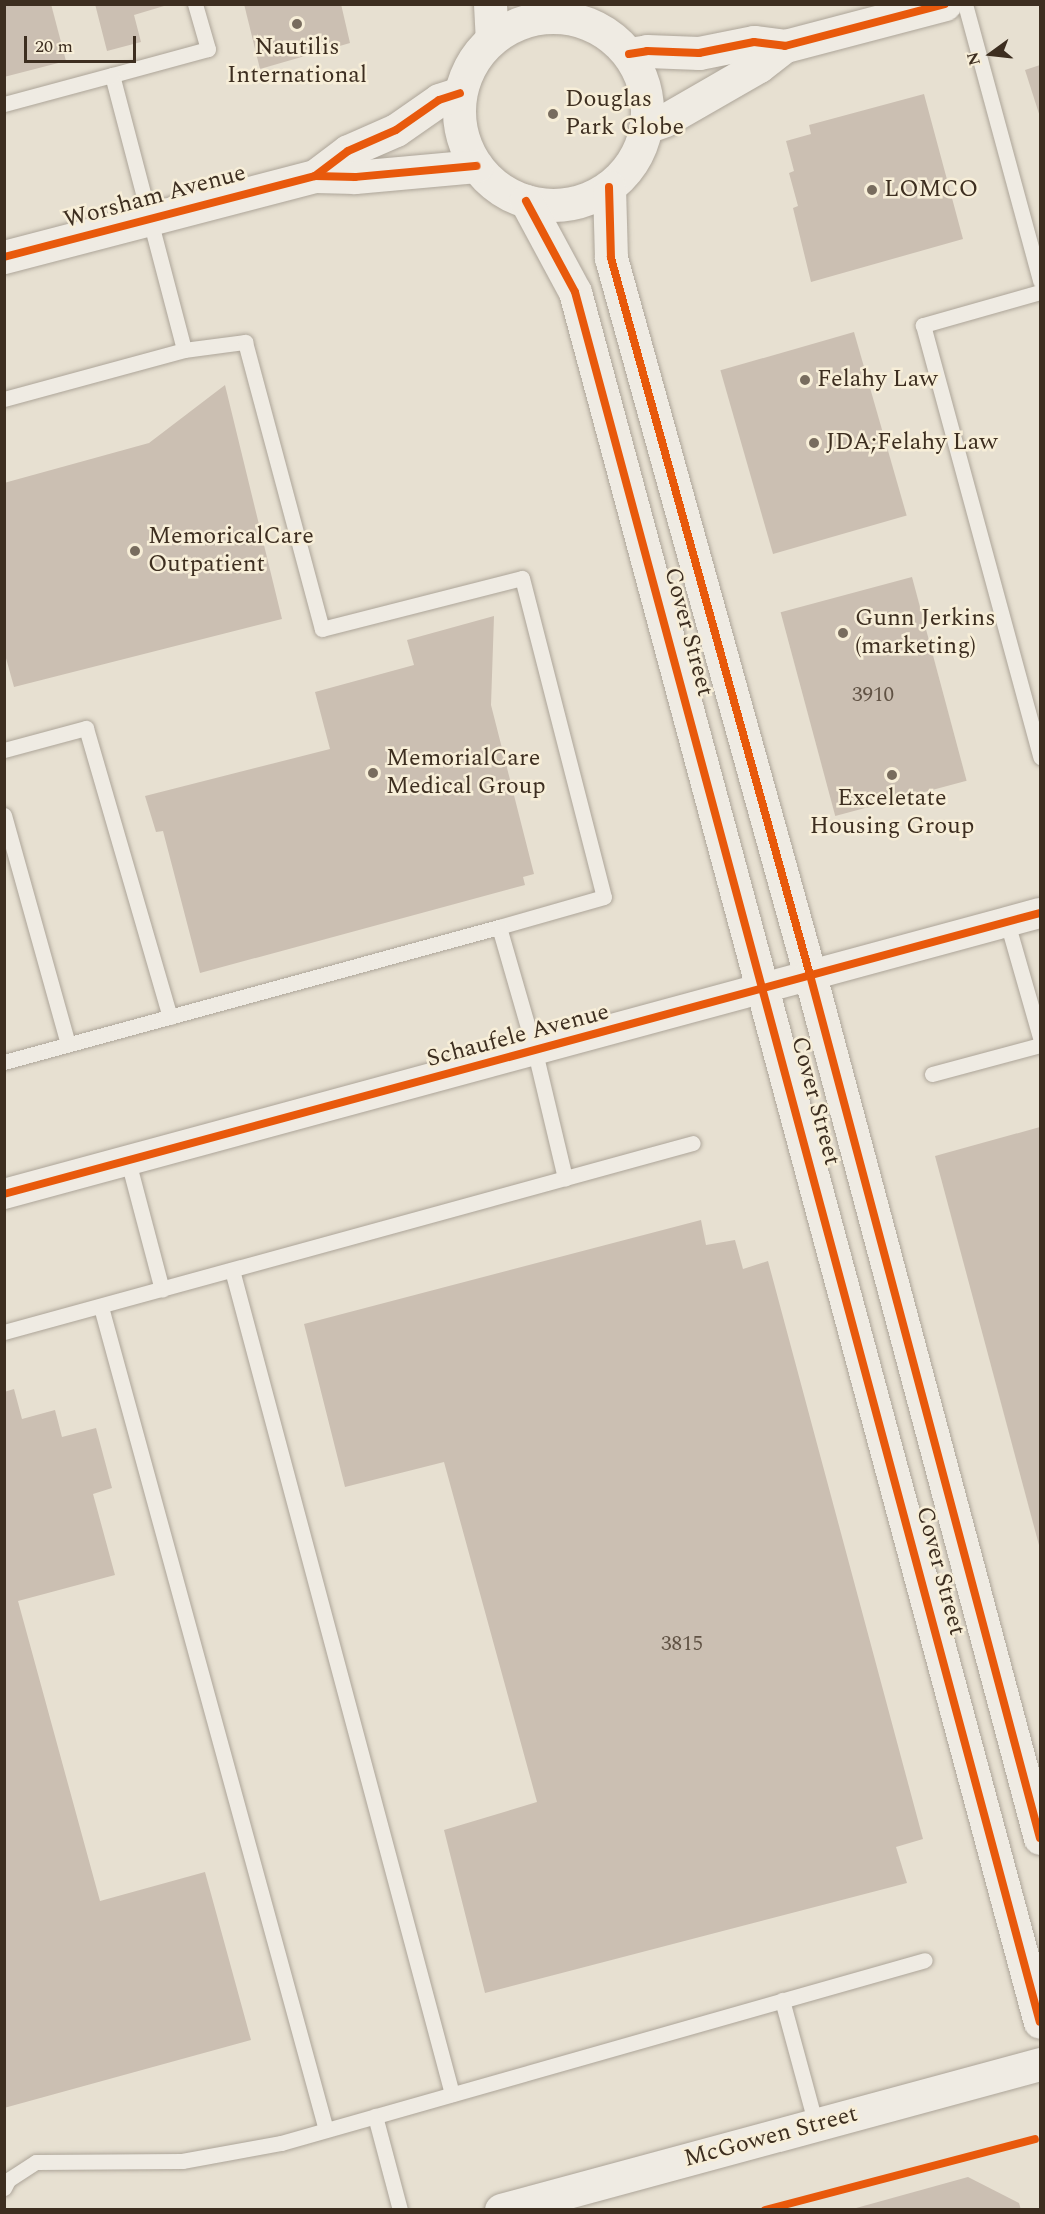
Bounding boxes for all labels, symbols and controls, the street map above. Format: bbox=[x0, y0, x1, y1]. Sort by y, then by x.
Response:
marker: Nautilis International bbox=[290, 17, 304, 31]
scale bar bbox=[27, 24, 140, 62]
north arrow bbox=[961, 24, 1021, 84]
text: 20 m bbox=[35, 33, 73, 60]
place label: Nautilis International bbox=[227, 34, 367, 90]
text: N bbox=[960, 49, 987, 68]
place label: Douglas Park Globe bbox=[565, 86, 684, 142]
marker: Douglas Park Globe bbox=[546, 107, 560, 121]
street label: Worsham Avenue bbox=[61, 159, 249, 235]
place label: LOMCO bbox=[884, 176, 978, 204]
marker: LOMCO bbox=[865, 183, 879, 197]
place label: Felahy Law bbox=[817, 366, 938, 394]
marker: Felahy Law bbox=[798, 373, 812, 387]
place label: JDA;Felahy Law bbox=[826, 429, 998, 457]
marker: JDA;Felahy Law bbox=[807, 436, 821, 450]
place label: MemoricalCare Outpatient bbox=[148, 523, 314, 579]
marker: MemoricalCare Outpatient bbox=[126, 542, 144, 560]
street label: Cover Street bbox=[657, 565, 719, 699]
place label: Gunn Jerkins (marketing) bbox=[855, 605, 996, 661]
marker: Gunn Jerkins (marketing) bbox=[836, 626, 850, 640]
house number: 3910 bbox=[852, 682, 894, 708]
place label: MemorialCare Medical Group bbox=[386, 745, 546, 801]
marker: MemorialCare Medical Group bbox=[364, 764, 382, 782]
marker: Exceletate Housing Group bbox=[885, 768, 899, 782]
place label: Exceletate Housing Group bbox=[810, 785, 974, 841]
street label: Schaufele Avenue bbox=[424, 998, 612, 1074]
street label: Cover Street bbox=[784, 1034, 846, 1168]
street label: Cover Street bbox=[909, 1504, 971, 1638]
house number: 3815 bbox=[661, 1631, 703, 1657]
street label: McGowen Street bbox=[681, 2100, 861, 2174]

